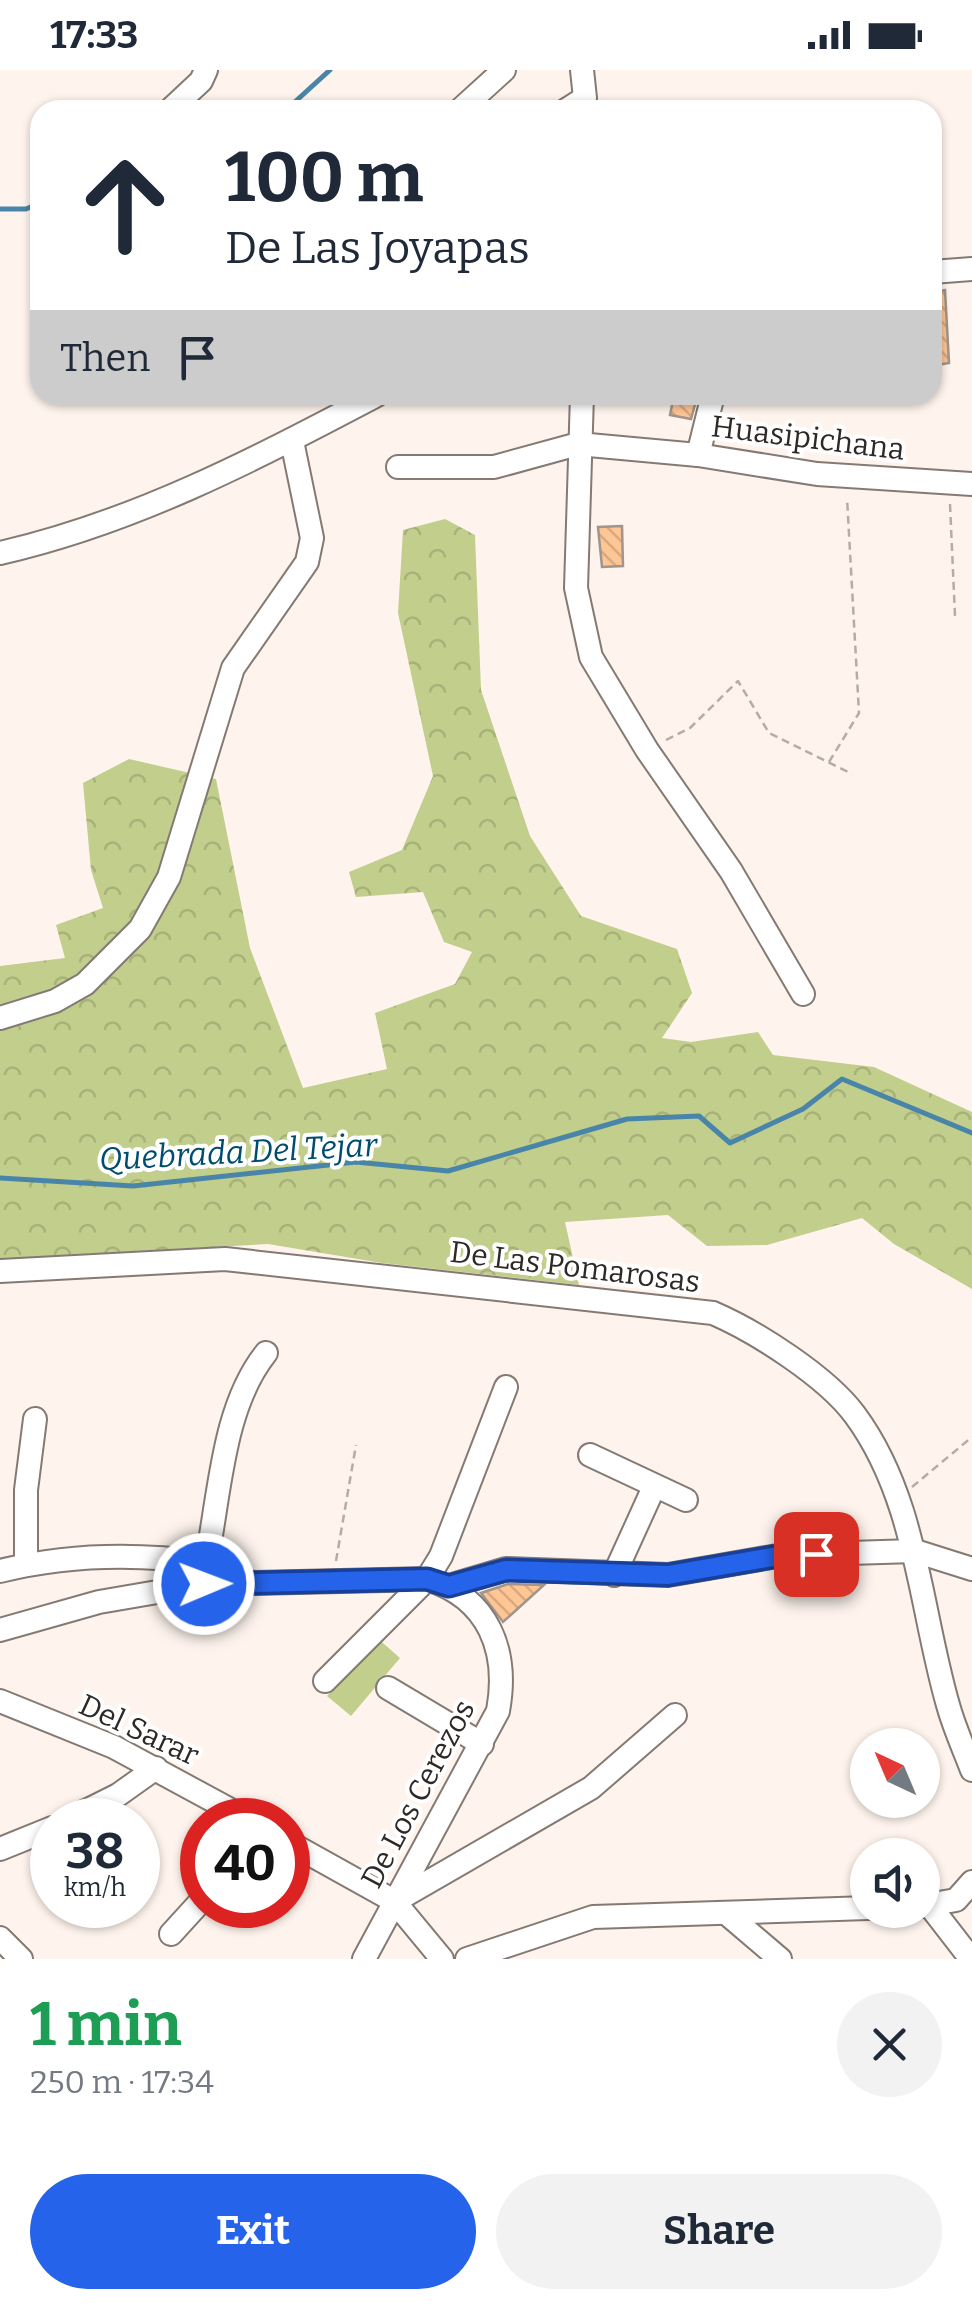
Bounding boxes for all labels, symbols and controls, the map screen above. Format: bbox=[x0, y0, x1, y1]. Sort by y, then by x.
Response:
text: 17:33 bbox=[50, 12, 138, 58]
text: 100 m bbox=[225, 136, 424, 220]
icon: ahead bbox=[60, 140, 190, 270]
text: De Las Joyapas bbox=[225, 221, 530, 275]
icon: arrive bbox=[170, 330, 225, 385]
text: Then bbox=[60, 335, 150, 381]
street label: Huasipichana bbox=[709, 408, 907, 468]
water label: Quebrada Del Tejar bbox=[98, 1126, 380, 1178]
street label: De Las Pomarosas bbox=[448, 1234, 702, 1300]
pin bbox=[774, 1512, 859, 1597]
icon: arrive bbox=[789, 1527, 844, 1582]
position arrow bbox=[152, 1532, 256, 1636]
street label: Del Sarar bbox=[73, 1687, 205, 1773]
street label: De Los Cerezos bbox=[353, 1694, 483, 1894]
north arrow bbox=[850, 1728, 940, 1818]
map controls bbox=[850, 1728, 940, 1928]
speed limit sign: 40 bbox=[180, 1798, 310, 1928]
text: 38 bbox=[66, 1821, 124, 1881]
button: sound bbox=[850, 1838, 940, 1928]
text: km/h bbox=[64, 1873, 126, 1903]
text: 1 min bbox=[30, 1989, 182, 2061]
button: close bbox=[837, 1992, 942, 2097]
text: 250 m · 17:34 bbox=[30, 2063, 214, 2101]
button: Exit bbox=[30, 2174, 476, 2289]
button: Share bbox=[496, 2174, 942, 2289]

